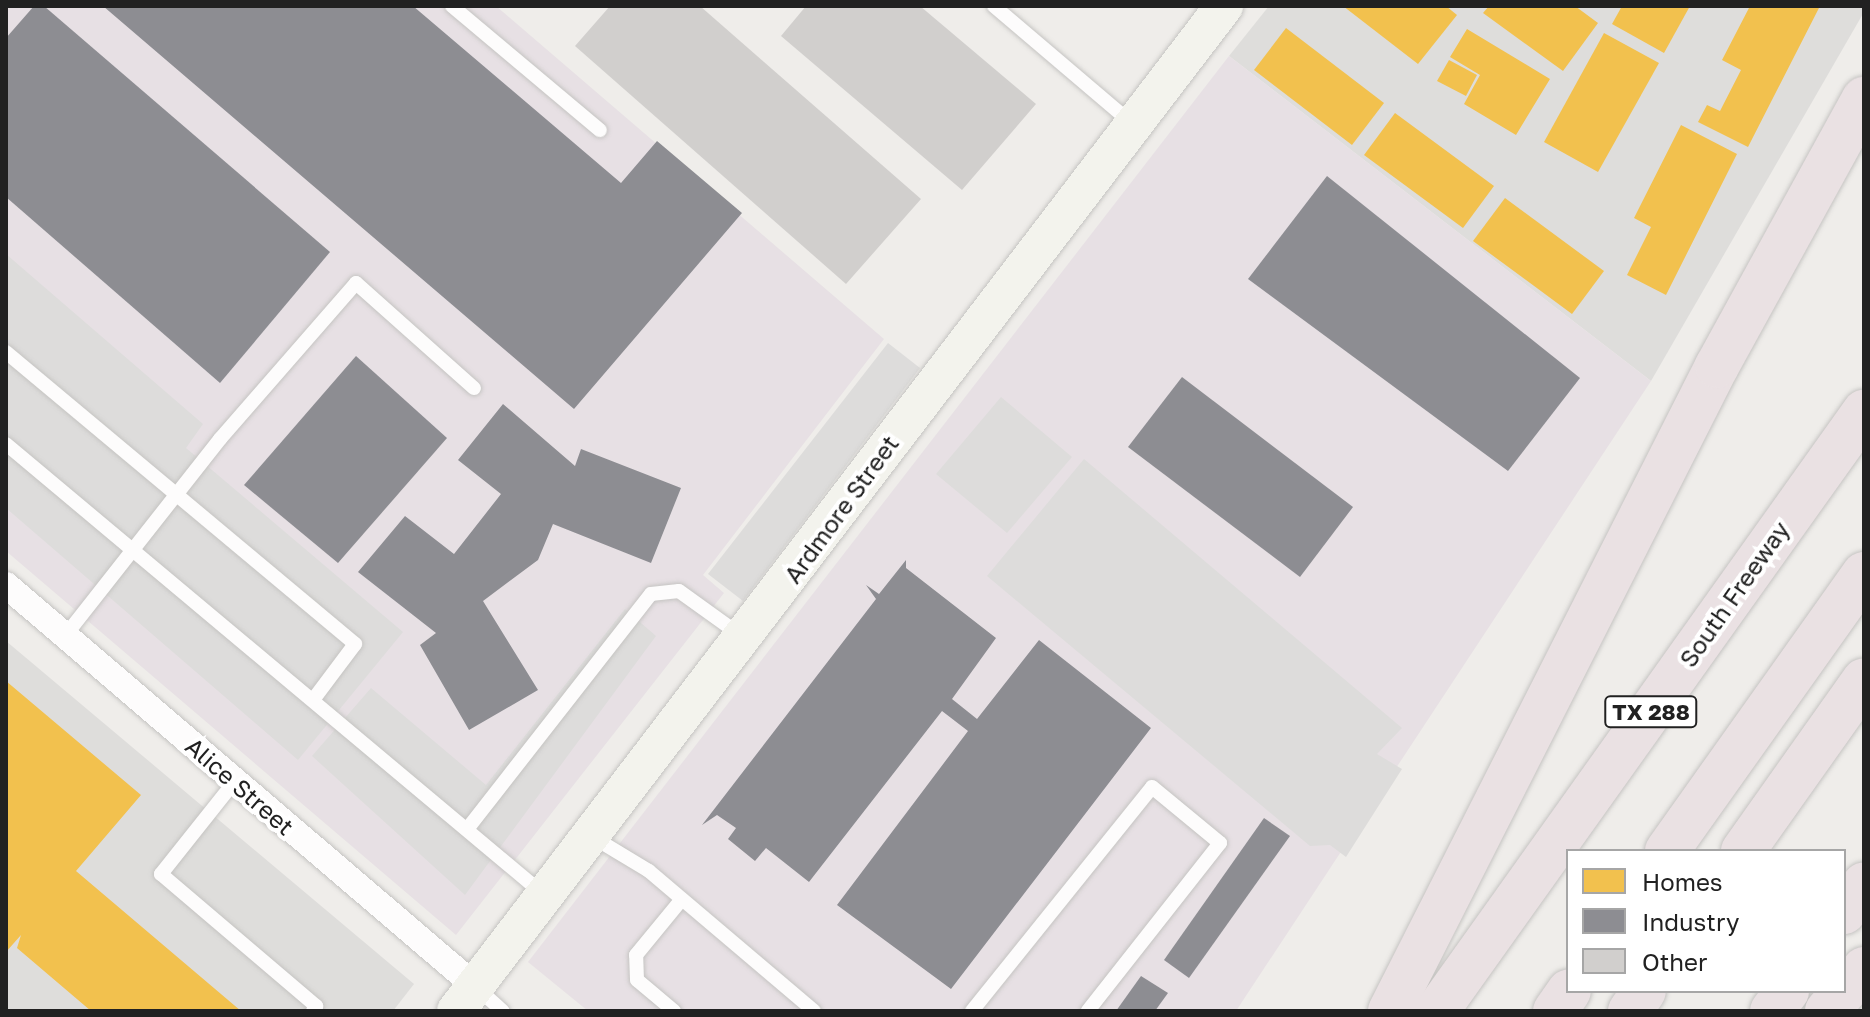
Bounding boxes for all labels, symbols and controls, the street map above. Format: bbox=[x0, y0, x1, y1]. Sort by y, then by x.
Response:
street label: Ardmore Street bbox=[778, 429, 904, 589]
street label: South Freeway bbox=[1673, 516, 1795, 672]
road number: TX 288 bbox=[1603, 694, 1699, 730]
street label: Alice Street bbox=[180, 731, 300, 841]
legend bbox=[1566, 849, 1846, 993]
text: Homes bbox=[1642, 867, 1723, 896]
text: Industry bbox=[1642, 907, 1739, 936]
text: Other bbox=[1642, 947, 1707, 976]

